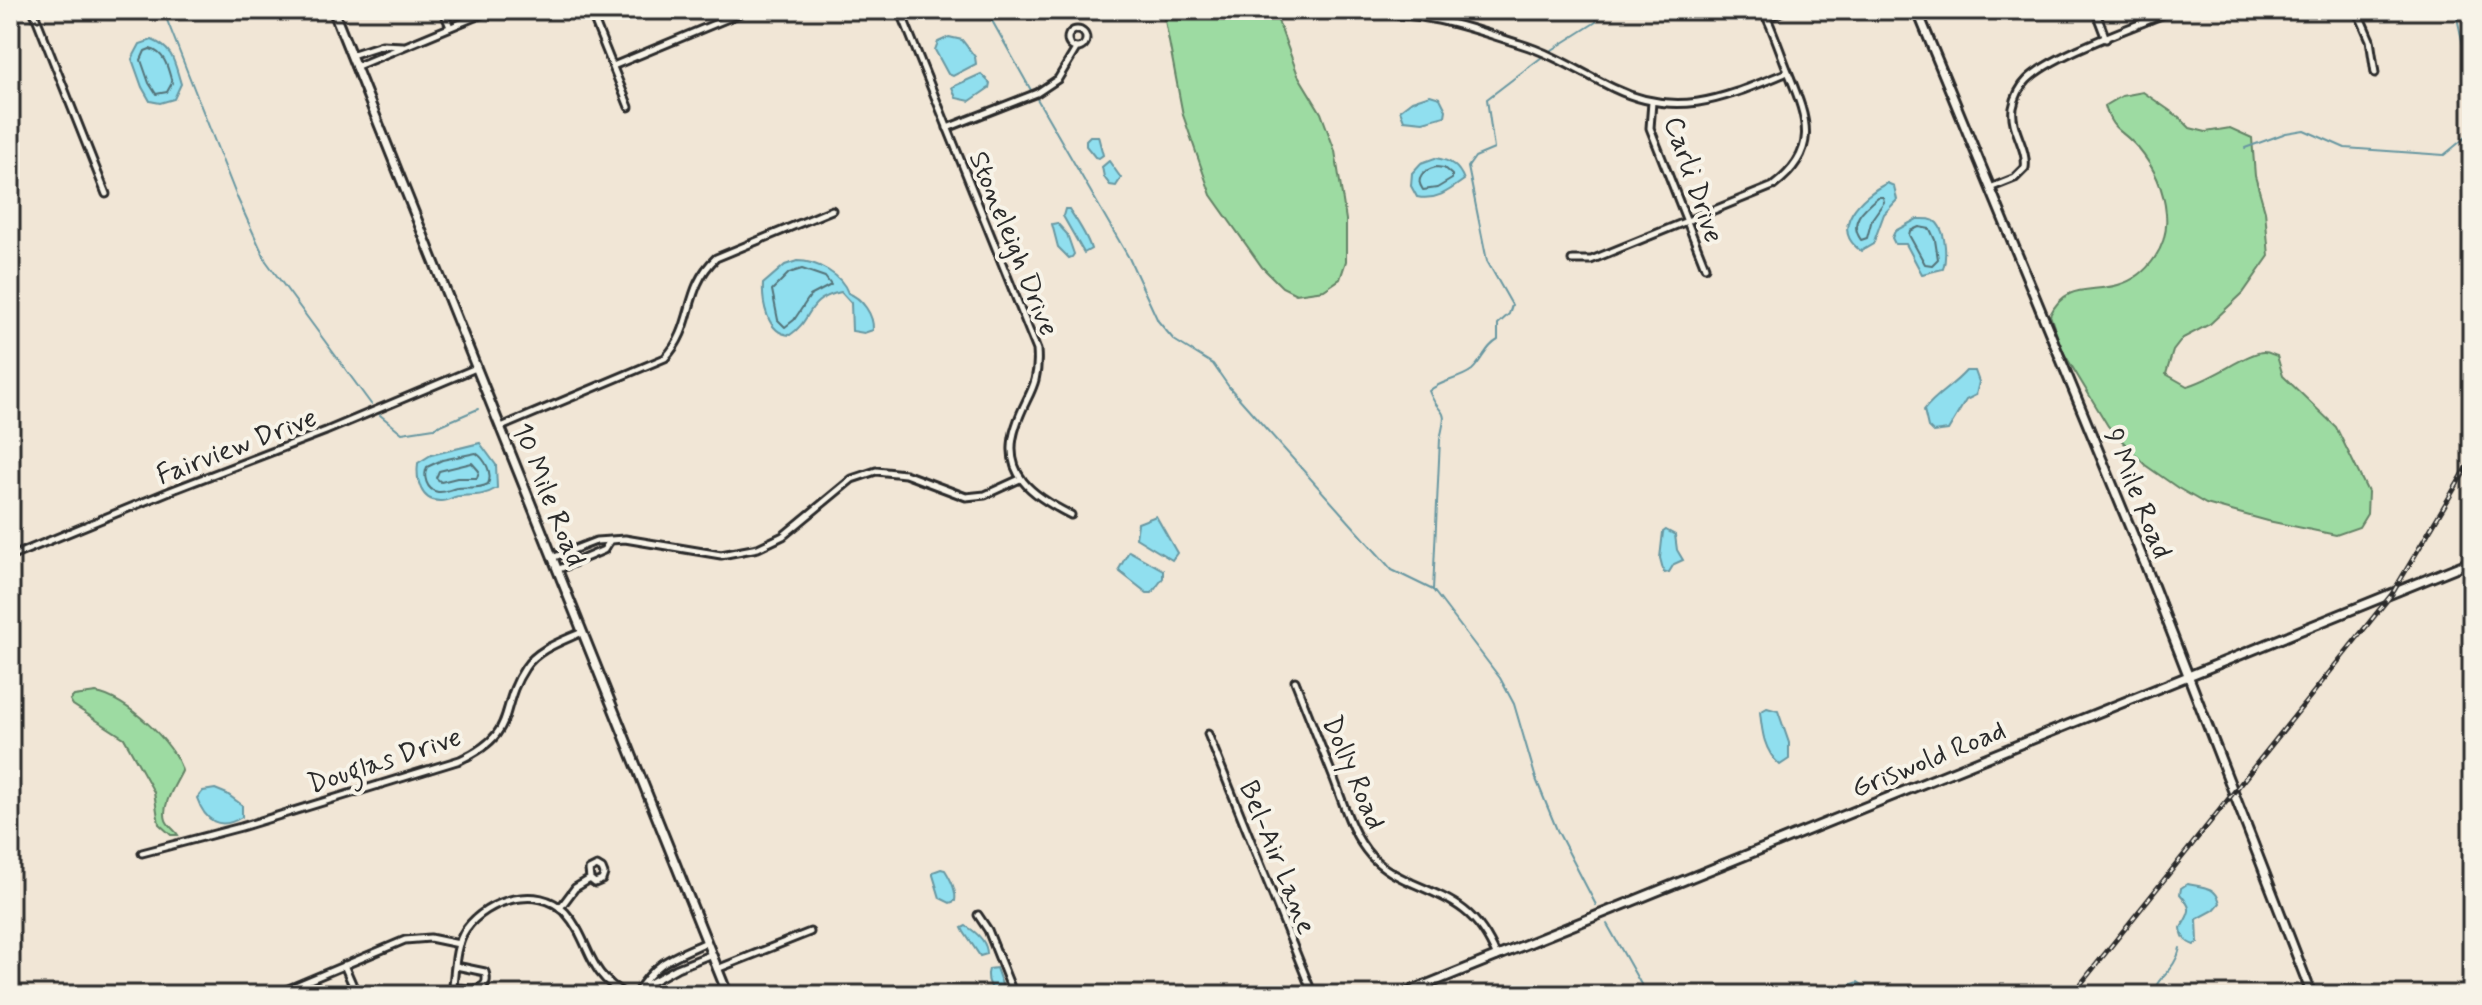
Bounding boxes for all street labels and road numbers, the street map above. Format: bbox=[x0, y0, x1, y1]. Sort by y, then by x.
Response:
street label: Carli Drive bbox=[1654, 112, 1732, 248]
street label: Stoneleigh Drive bbox=[959, 146, 1067, 342]
street label: Fairview Drive bbox=[151, 400, 322, 495]
street label: 10 Mile Road bbox=[502, 417, 593, 572]
street label: 9 Mile Road bbox=[2094, 423, 2180, 565]
street label: Dolly Road bbox=[1312, 710, 1393, 836]
street label: Griswold Road bbox=[1846, 713, 2012, 808]
street label: Douglas Drive bbox=[303, 719, 467, 806]
street label: Bel-Air Lane bbox=[1229, 776, 1324, 940]

